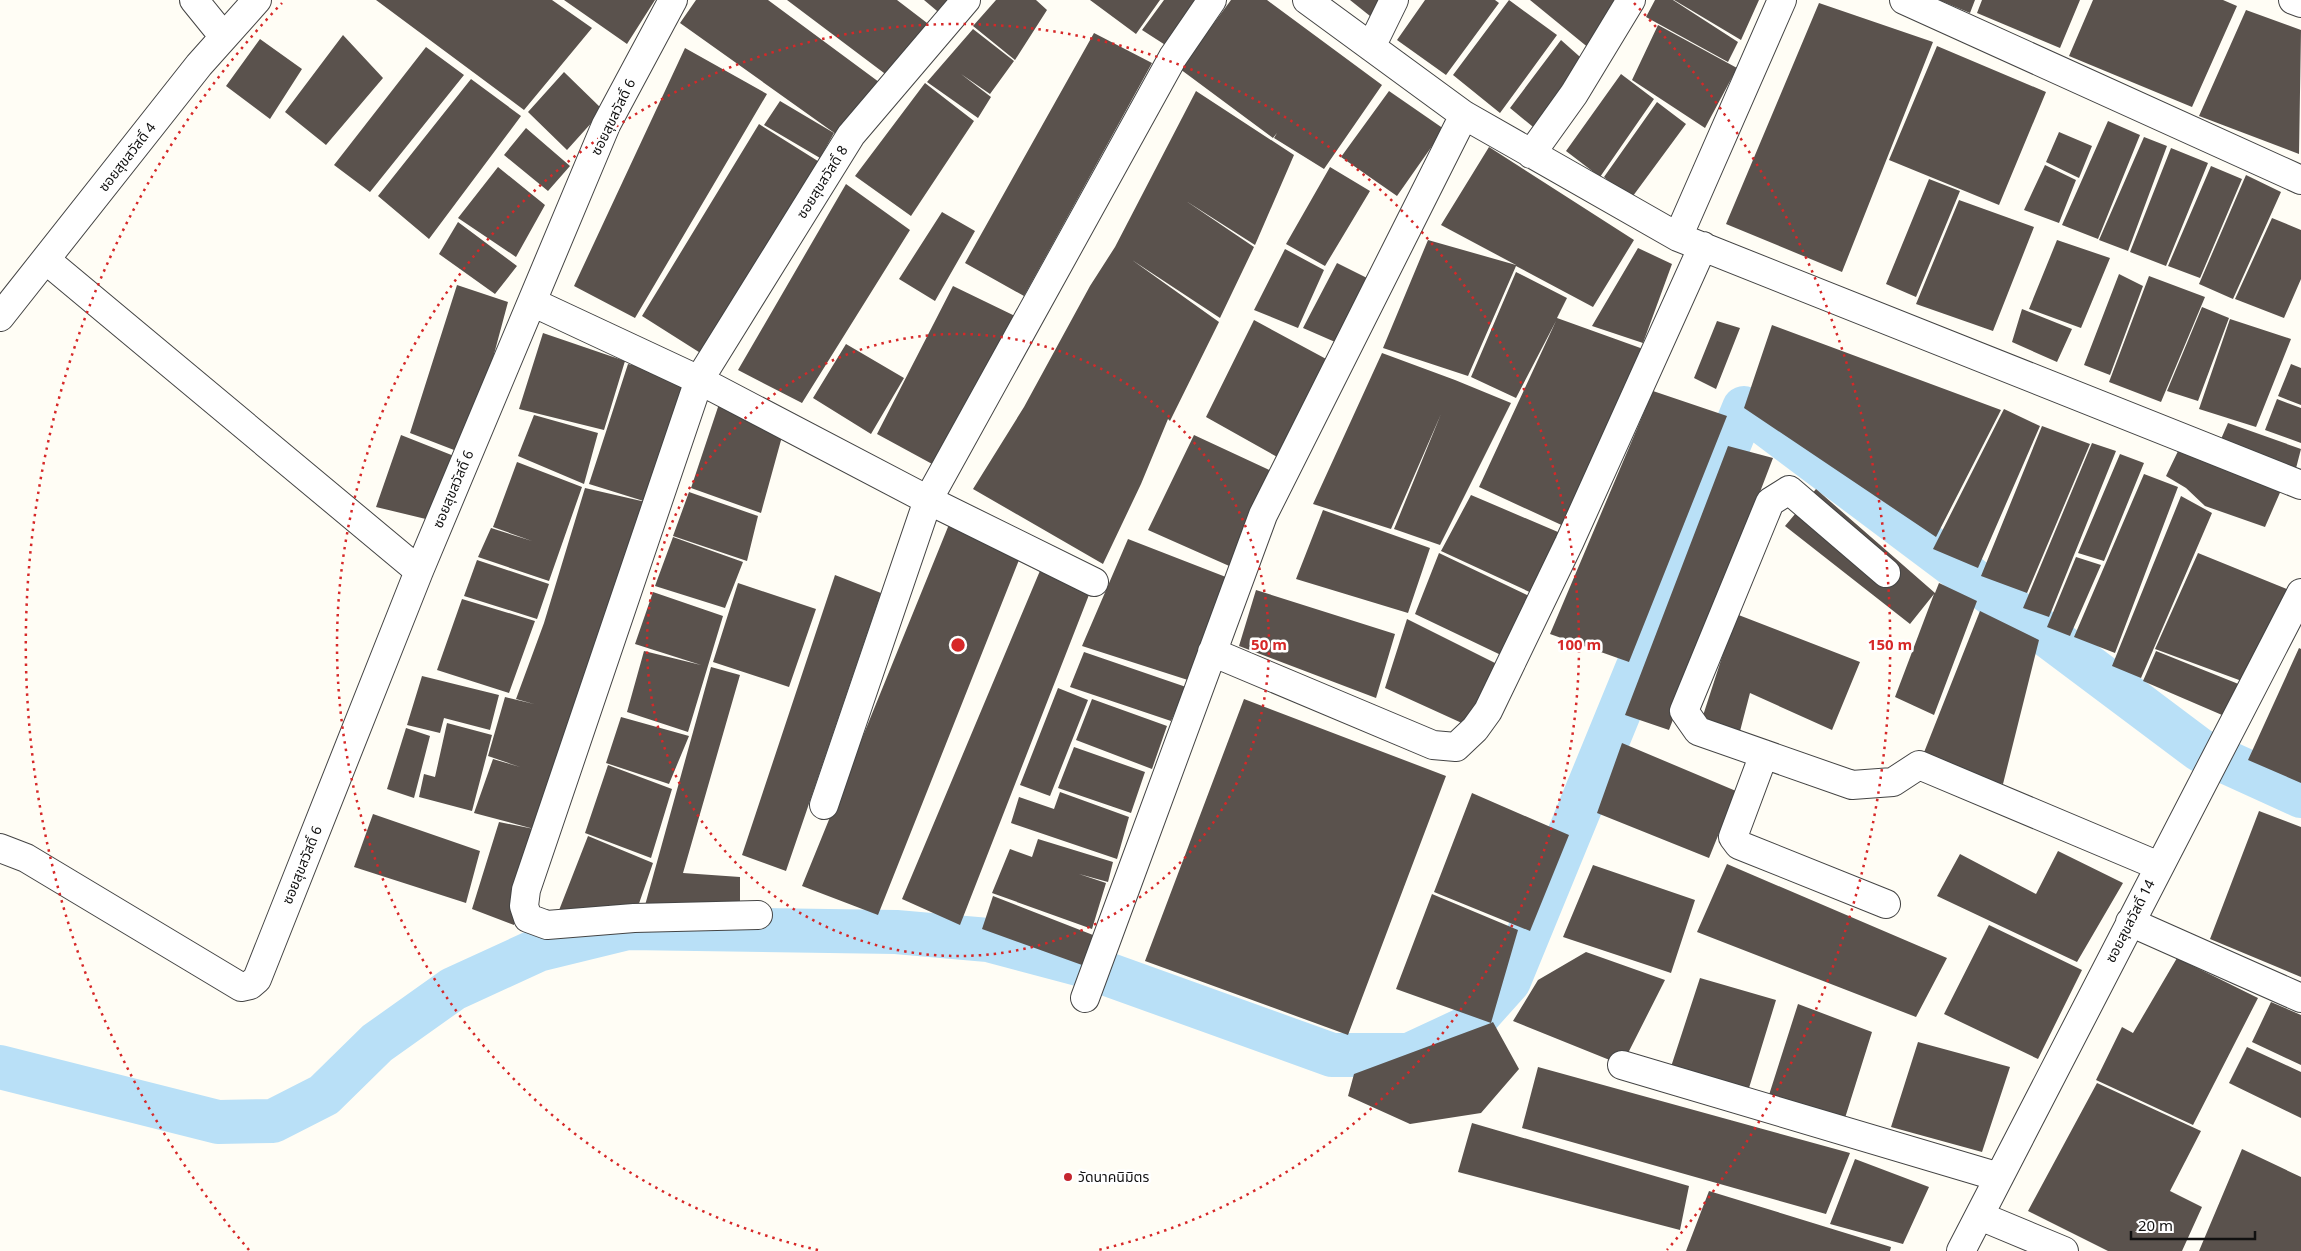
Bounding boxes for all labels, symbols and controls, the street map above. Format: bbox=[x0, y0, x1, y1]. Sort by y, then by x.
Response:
street label: ซอยสุขสวัสดิ์ 6 bbox=[586, 75, 641, 159]
street label: ซอยสุขสวัสดิ์ 4 bbox=[94, 118, 161, 196]
street label: ซอยสุขสวัสดิ์ 8 bbox=[792, 142, 853, 223]
street label: ซอยสุขสวัสดิ์ 6 bbox=[428, 447, 479, 531]
text: 50 m bbox=[1251, 634, 1287, 657]
text: 100 m bbox=[1557, 634, 1601, 657]
text: 150 m bbox=[1868, 634, 1912, 657]
centre of rings bbox=[949, 636, 967, 654]
street label: ซอยสุขสวัสดิ์ 6 bbox=[277, 823, 328, 908]
street label: ซอยสุขสวัสดิ์ 14 bbox=[2100, 876, 2160, 967]
place label: วัดนาคนิมิตร bbox=[1078, 1167, 1149, 1188]
marker: วัดนาคนิมิตร bbox=[1062, 1171, 1074, 1183]
scale bar bbox=[2131, 1208, 2255, 1240]
text: 20 m bbox=[2138, 1215, 2173, 1238]

